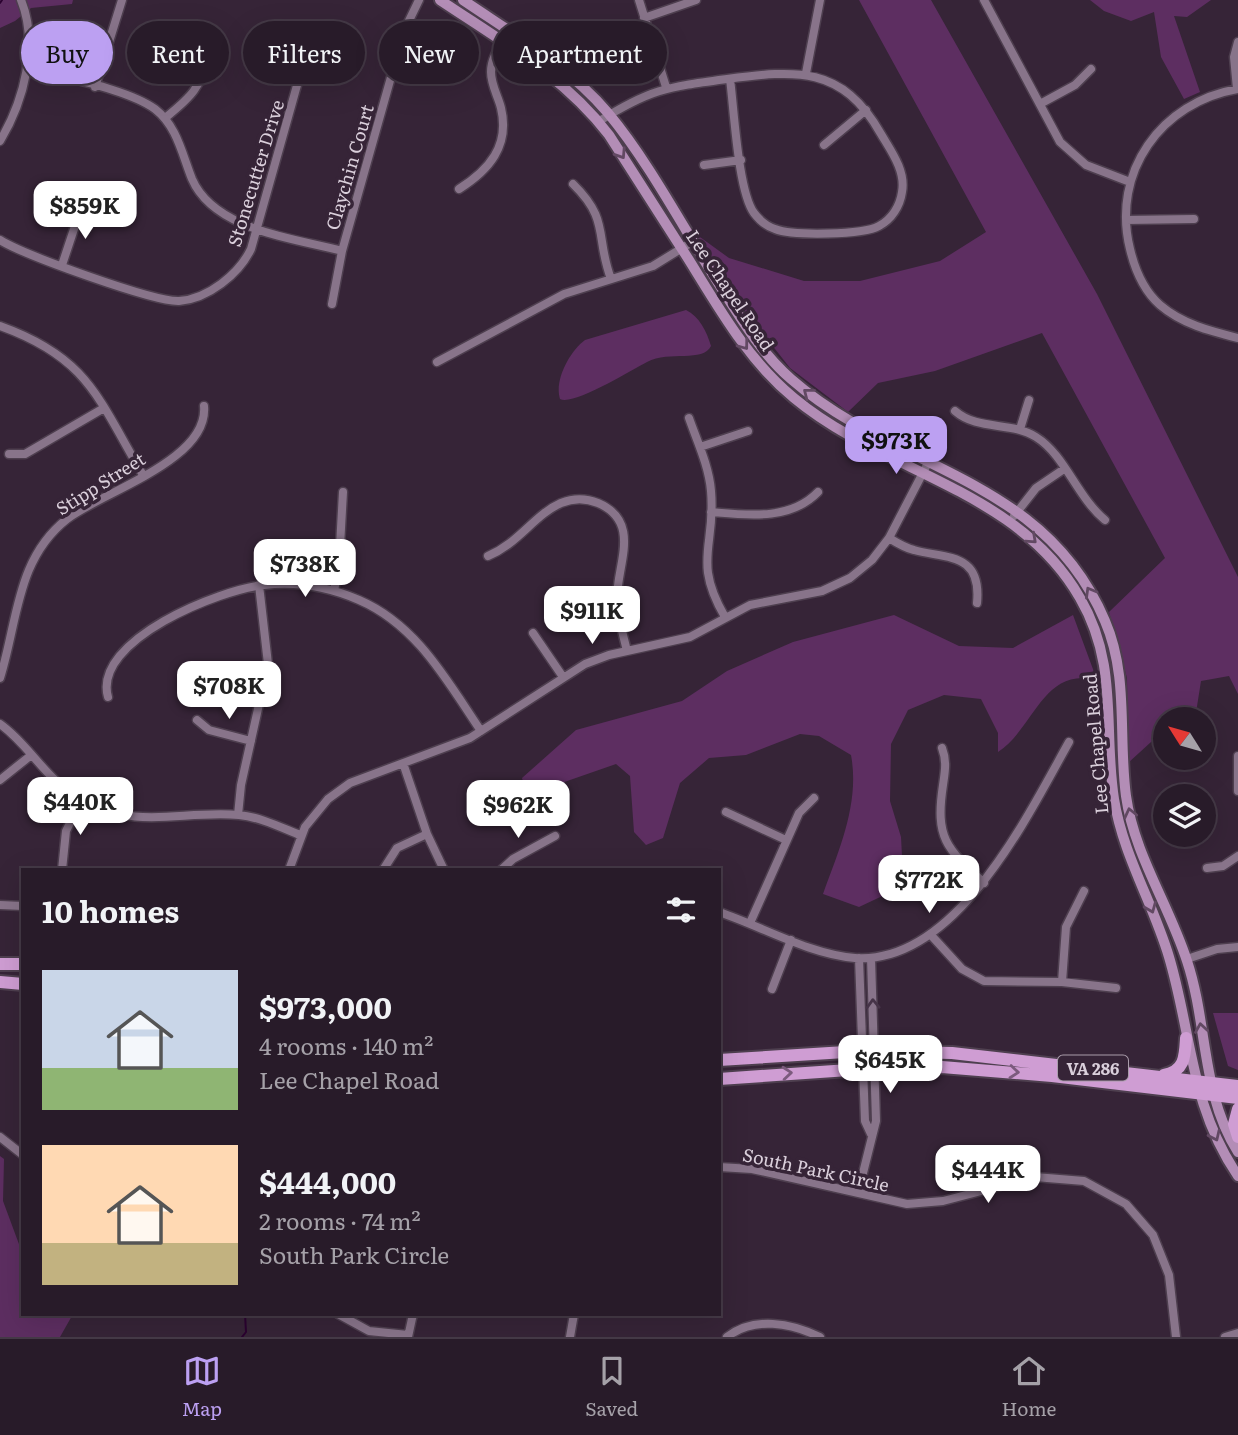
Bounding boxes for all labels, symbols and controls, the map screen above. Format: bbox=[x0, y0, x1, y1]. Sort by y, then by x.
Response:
chip: Buy bbox=[21, 21, 113, 84]
chip: Rent bbox=[127, 21, 229, 84]
chip: Filters bbox=[243, 21, 365, 84]
chip: New bbox=[379, 21, 479, 84]
chip: Apartment bbox=[493, 21, 667, 84]
street label: Stonecutter Drive bbox=[220, 96, 290, 250]
street label: Claychin Court bbox=[318, 100, 380, 233]
one-way arrow bbox=[612, 146, 625, 159]
pin: $859K bbox=[36, 182, 134, 241]
text: $859K bbox=[50, 187, 120, 221]
street label: Lee Chapel Road bbox=[680, 224, 782, 356]
one-way arrow bbox=[735, 338, 748, 350]
one-way arrow bbox=[804, 389, 816, 402]
pin: $973K bbox=[847, 416, 945, 476]
text: $973K bbox=[861, 422, 931, 456]
street label: Stipp Street bbox=[50, 444, 151, 521]
one-way arrow bbox=[1024, 530, 1037, 543]
pin: $738K bbox=[256, 540, 354, 599]
text: $738K bbox=[270, 545, 340, 579]
pin: $911K bbox=[543, 586, 641, 646]
one-way arrow bbox=[1085, 586, 1098, 599]
text: $911K bbox=[560, 592, 624, 626]
pin: $708K bbox=[180, 662, 278, 721]
text: $708K bbox=[193, 667, 265, 701]
street label: Lee Chapel Road bbox=[1075, 673, 1115, 815]
north arrow bbox=[1153, 707, 1216, 770]
map controls bbox=[1153, 707, 1216, 847]
pin: $440K bbox=[31, 778, 129, 837]
pin: $962K bbox=[469, 780, 567, 840]
text: $440K bbox=[43, 783, 117, 817]
button: layers bbox=[1153, 784, 1216, 847]
text: $962K bbox=[483, 786, 553, 820]
one-way arrow bbox=[1123, 807, 1138, 819]
pin: $772K bbox=[880, 856, 978, 915]
text: $772K bbox=[894, 861, 964, 895]
text: 10 homes bbox=[42, 888, 179, 932]
icon: filters bbox=[662, 891, 700, 929]
one-way arrow bbox=[1143, 901, 1157, 913]
text: $973,000 bbox=[259, 984, 392, 1028]
icon: home bbox=[98, 998, 182, 1082]
one-way arrow bbox=[865, 998, 880, 1009]
one-way arrow bbox=[1194, 1022, 1209, 1033]
text: 4 rooms · 140 m² bbox=[259, 1028, 433, 1062]
pin: $645K bbox=[841, 1036, 939, 1095]
text: $645K bbox=[854, 1041, 926, 1075]
road number: VA 286 bbox=[1058, 1056, 1128, 1080]
text: Lee Chapel Road bbox=[259, 1062, 439, 1096]
one-way arrow bbox=[1009, 1064, 1020, 1079]
one-way arrow bbox=[782, 1066, 793, 1081]
one-way arrow bbox=[1207, 1129, 1221, 1142]
street label: South Park Circle bbox=[740, 1140, 892, 1198]
pin: $444K bbox=[939, 1146, 1037, 1205]
text: $444K bbox=[951, 1151, 1025, 1185]
text: $444,000 bbox=[259, 1159, 396, 1203]
icon: home bbox=[98, 1173, 182, 1257]
text: 2 rooms · 74 m² bbox=[259, 1203, 421, 1237]
text: South Park Circle bbox=[259, 1237, 449, 1271]
tab: Map bbox=[182, 1352, 222, 1422]
tab: Saved bbox=[585, 1352, 638, 1422]
tab: Home bbox=[1002, 1352, 1056, 1422]

